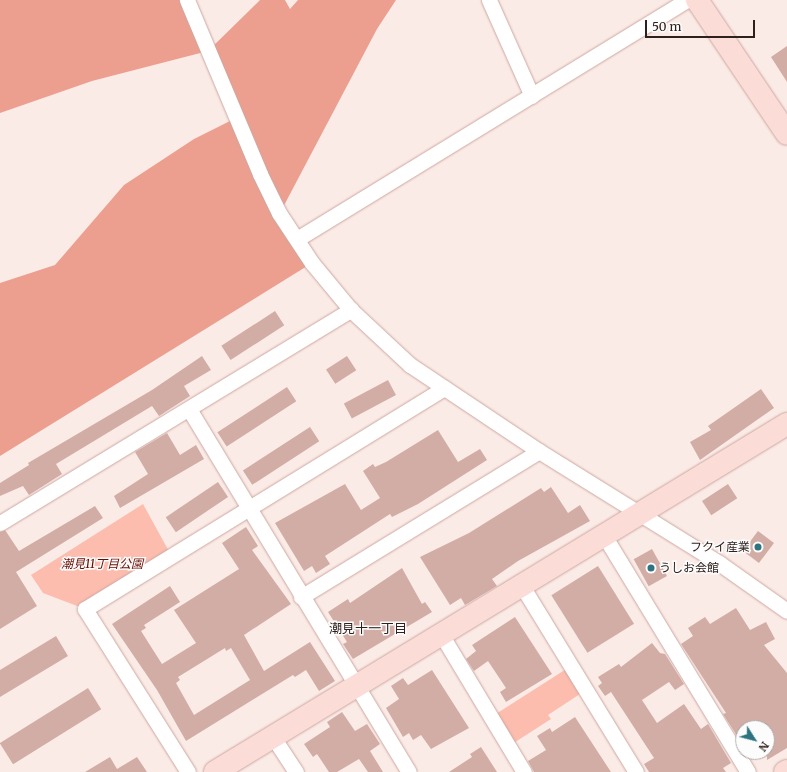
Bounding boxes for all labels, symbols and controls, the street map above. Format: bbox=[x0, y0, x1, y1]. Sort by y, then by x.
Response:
scale bar bbox=[647, 12, 757, 38]
text: 50 m bbox=[652, 19, 681, 34]
place label: フクイ産業 bbox=[690, 540, 750, 554]
marker: フクイ産業 bbox=[753, 542, 763, 552]
park label: 潮見11丁目公園 bbox=[61, 557, 143, 571]
place label: うしお会館 bbox=[659, 561, 719, 575]
marker: うしお会館 bbox=[646, 563, 656, 573]
district label: 潮見十一丁目 bbox=[329, 621, 407, 637]
north arrow bbox=[735, 720, 775, 760]
text: N bbox=[756, 739, 772, 754]

